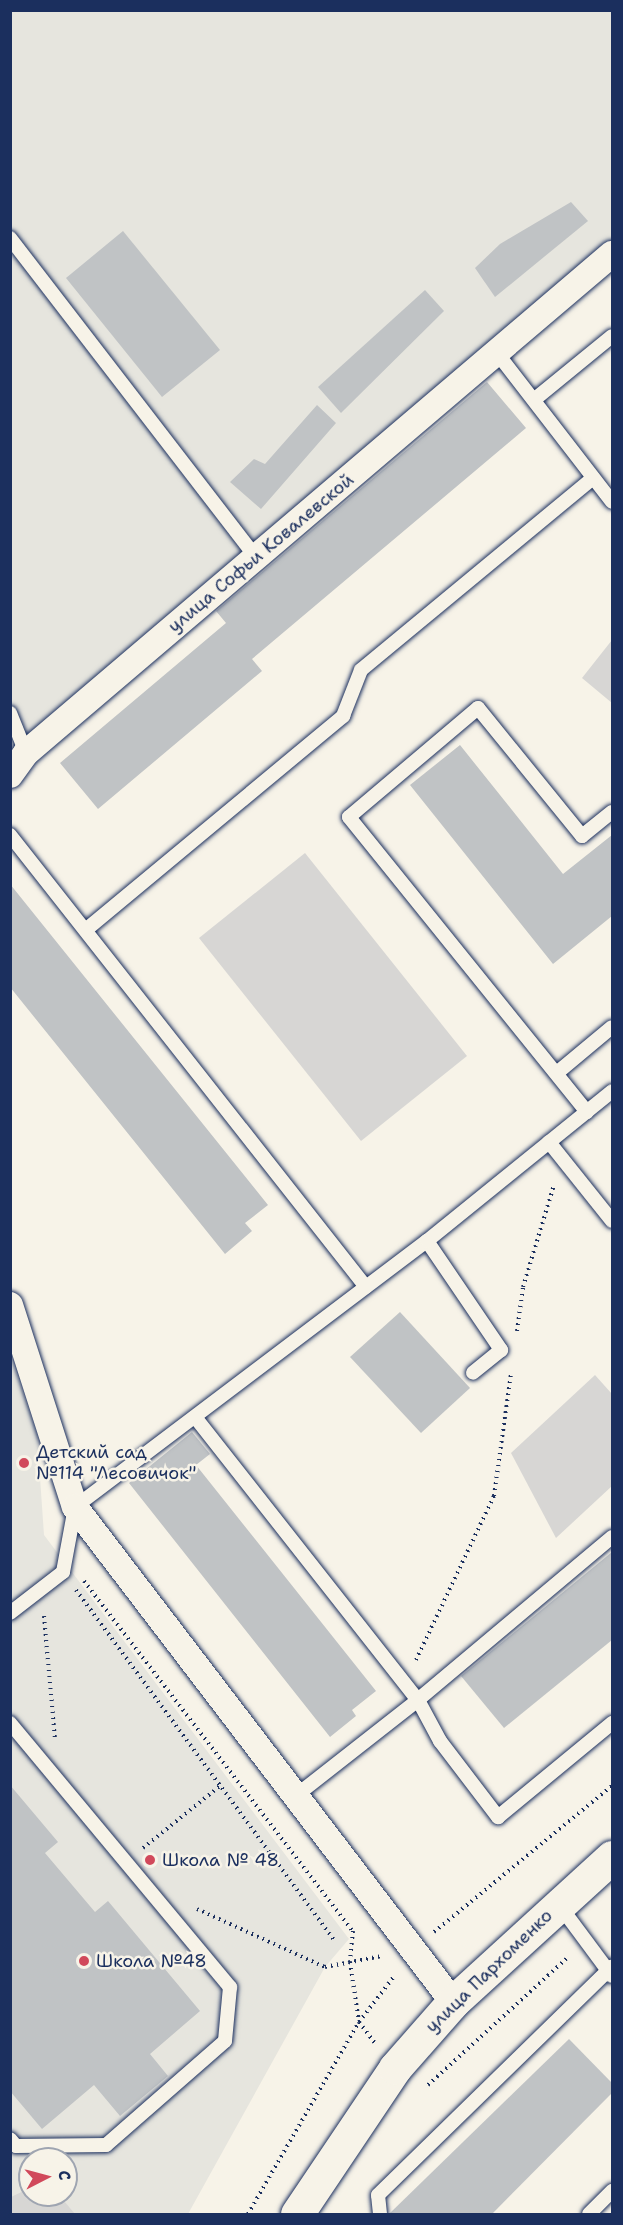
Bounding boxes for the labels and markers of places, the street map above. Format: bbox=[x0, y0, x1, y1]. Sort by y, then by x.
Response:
place label: Детский сад №114 "Лесовичок" bbox=[36, 1442, 196, 1484]
marker: Детский сад №114 "Лесовичок" bbox=[17, 1456, 31, 1470]
place label: Школа № 48 bbox=[162, 1849, 279, 1871]
marker: Школа № 48 bbox=[143, 1853, 157, 1867]
place label: Школа №48 bbox=[96, 1950, 207, 1972]
marker: Школа №48 bbox=[77, 1954, 91, 1968]

